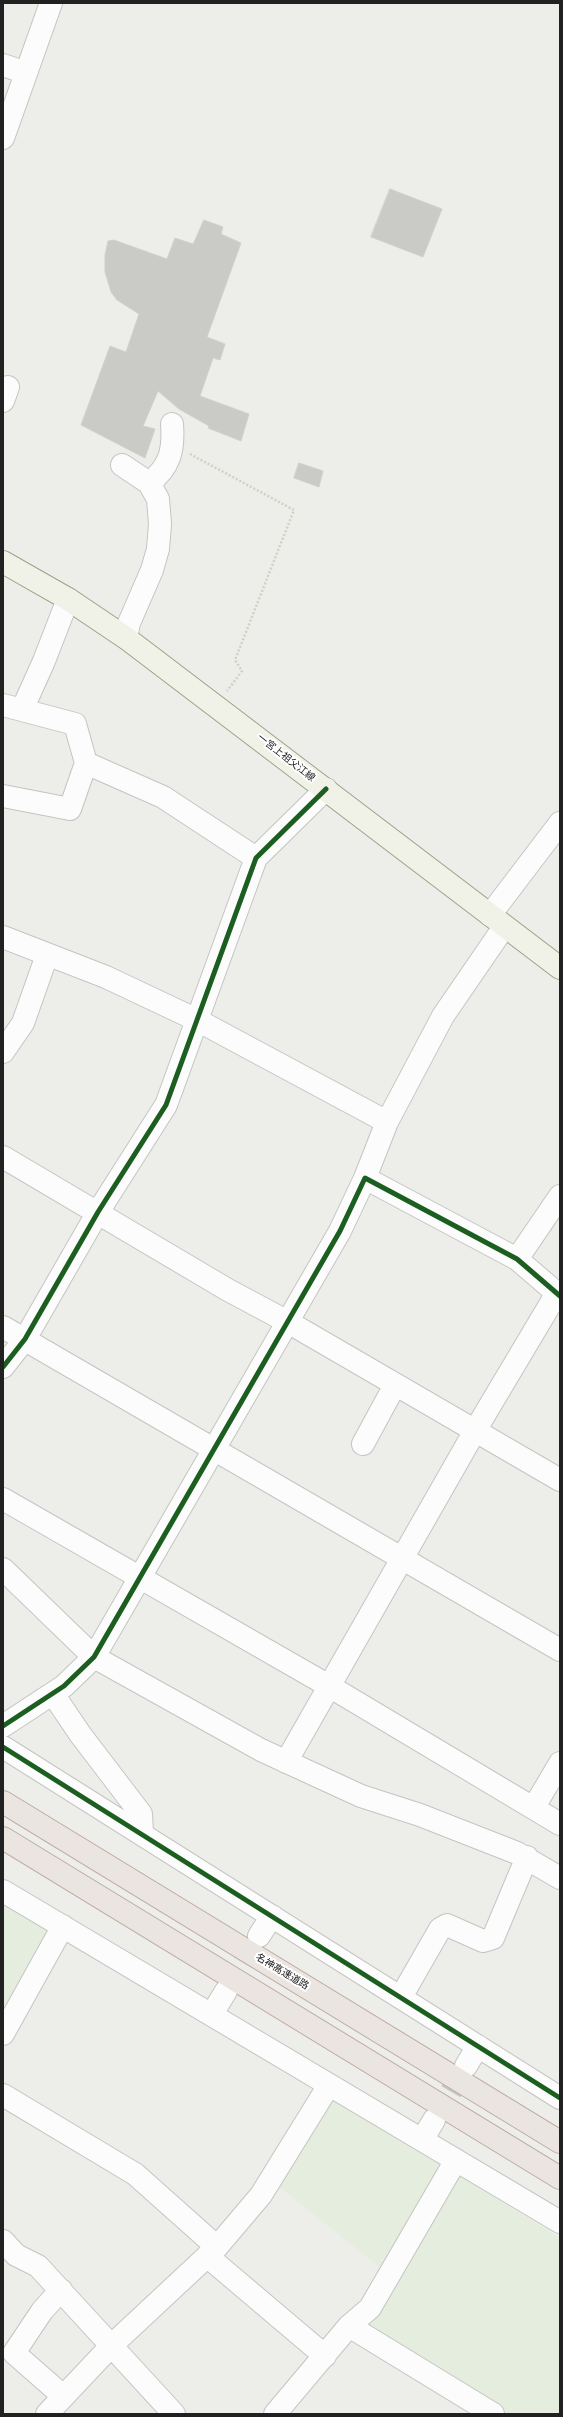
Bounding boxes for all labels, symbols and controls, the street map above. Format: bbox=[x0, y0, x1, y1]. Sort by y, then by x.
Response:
street label: 一宮上祖父江線 bbox=[255, 732, 317, 784]
street label: 名神高速道路 bbox=[253, 1951, 311, 1993]

